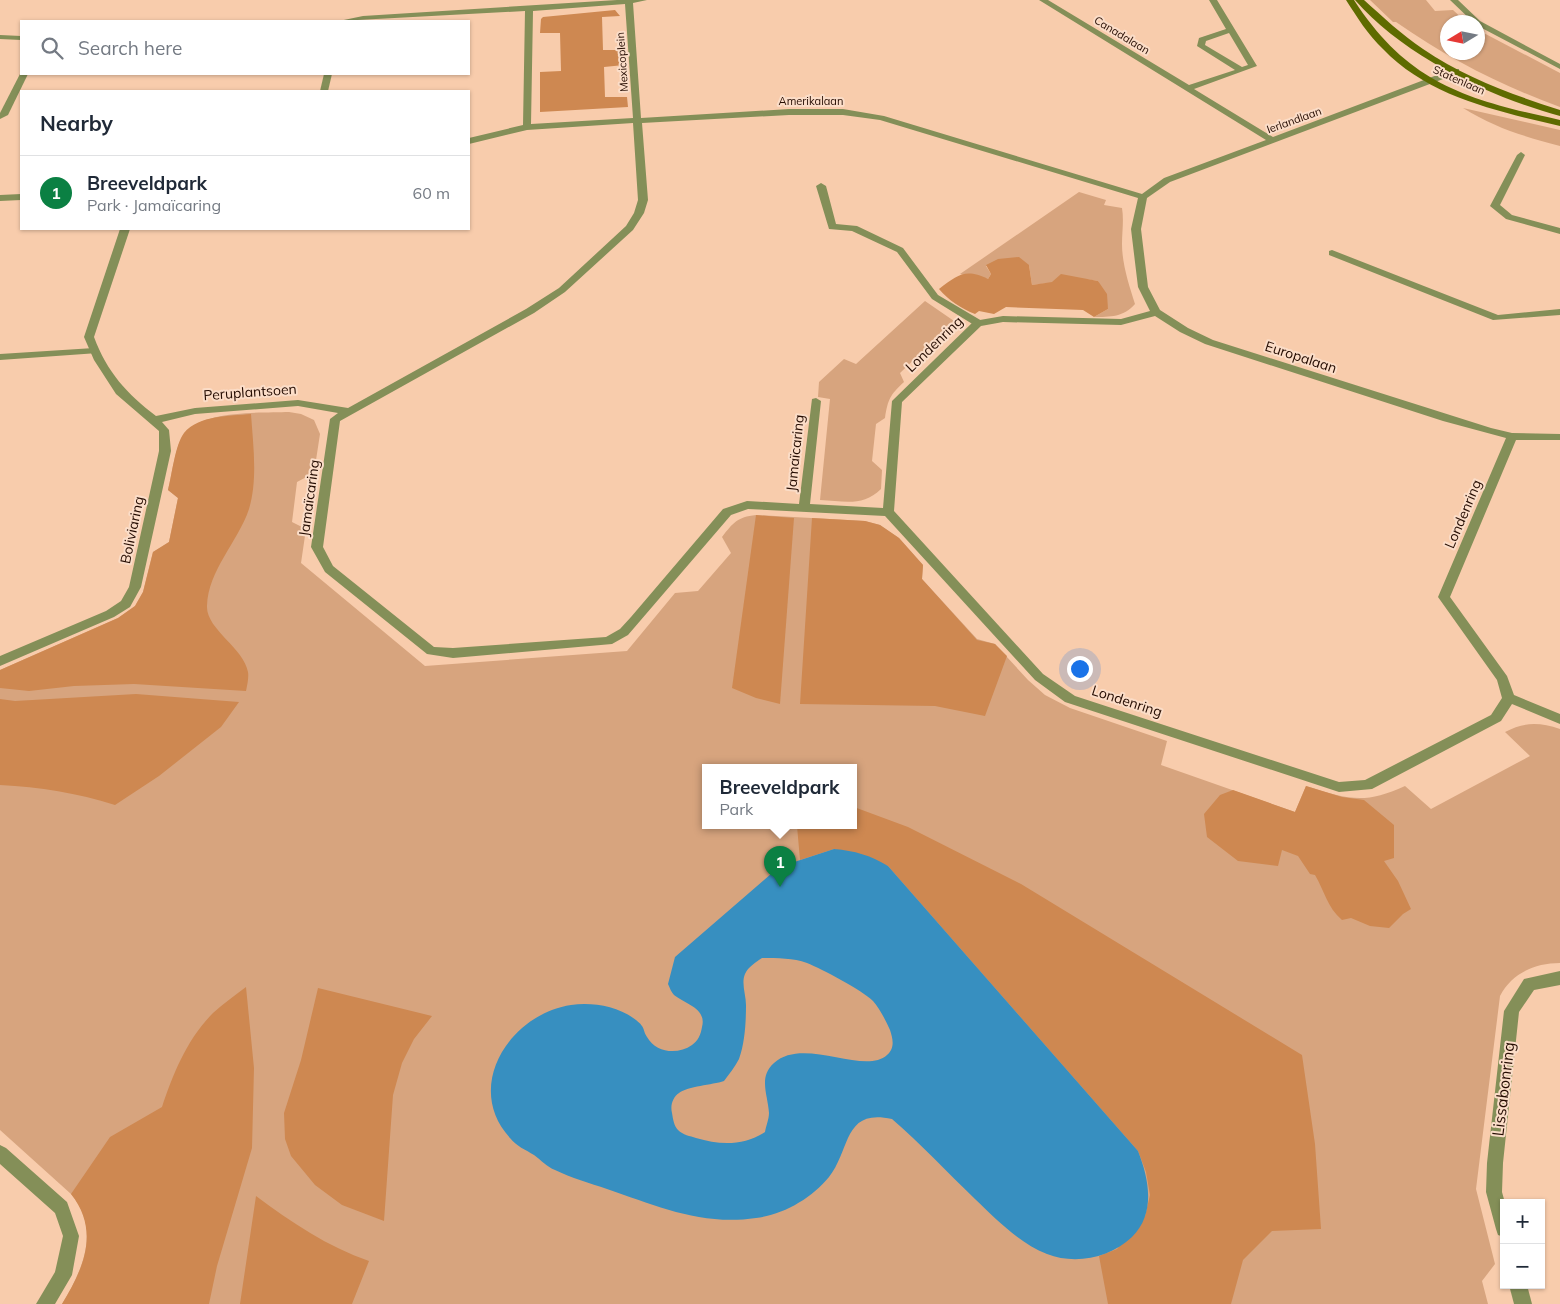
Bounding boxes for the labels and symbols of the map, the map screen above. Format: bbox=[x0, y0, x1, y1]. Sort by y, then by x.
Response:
street label: Canadalaan bbox=[1092, 13, 1152, 57]
north arrow bbox=[1440, 15, 1485, 60]
street label: Mexicoplein bbox=[613, 32, 631, 92]
street label: Statenlaan bbox=[1431, 62, 1487, 98]
street label: Amerikalaan bbox=[779, 94, 843, 108]
street label: Ierlandlaan bbox=[1265, 104, 1323, 136]
street label: Londenring bbox=[901, 312, 967, 376]
street label: Europalaan bbox=[1263, 337, 1339, 377]
street label: Peruplantsoen bbox=[203, 380, 297, 404]
street label: Jamaïcaring bbox=[782, 414, 808, 492]
street label: Jamaïcaring bbox=[295, 458, 323, 538]
street label: Londenring bbox=[1440, 477, 1486, 551]
street label: Boliviaring bbox=[116, 495, 148, 565]
your location bbox=[1067, 656, 1093, 682]
street label: Londenring bbox=[1089, 681, 1165, 721]
pin: 1 bbox=[764, 846, 796, 887]
street label: Lissabonring bbox=[1487, 1041, 1519, 1137]

